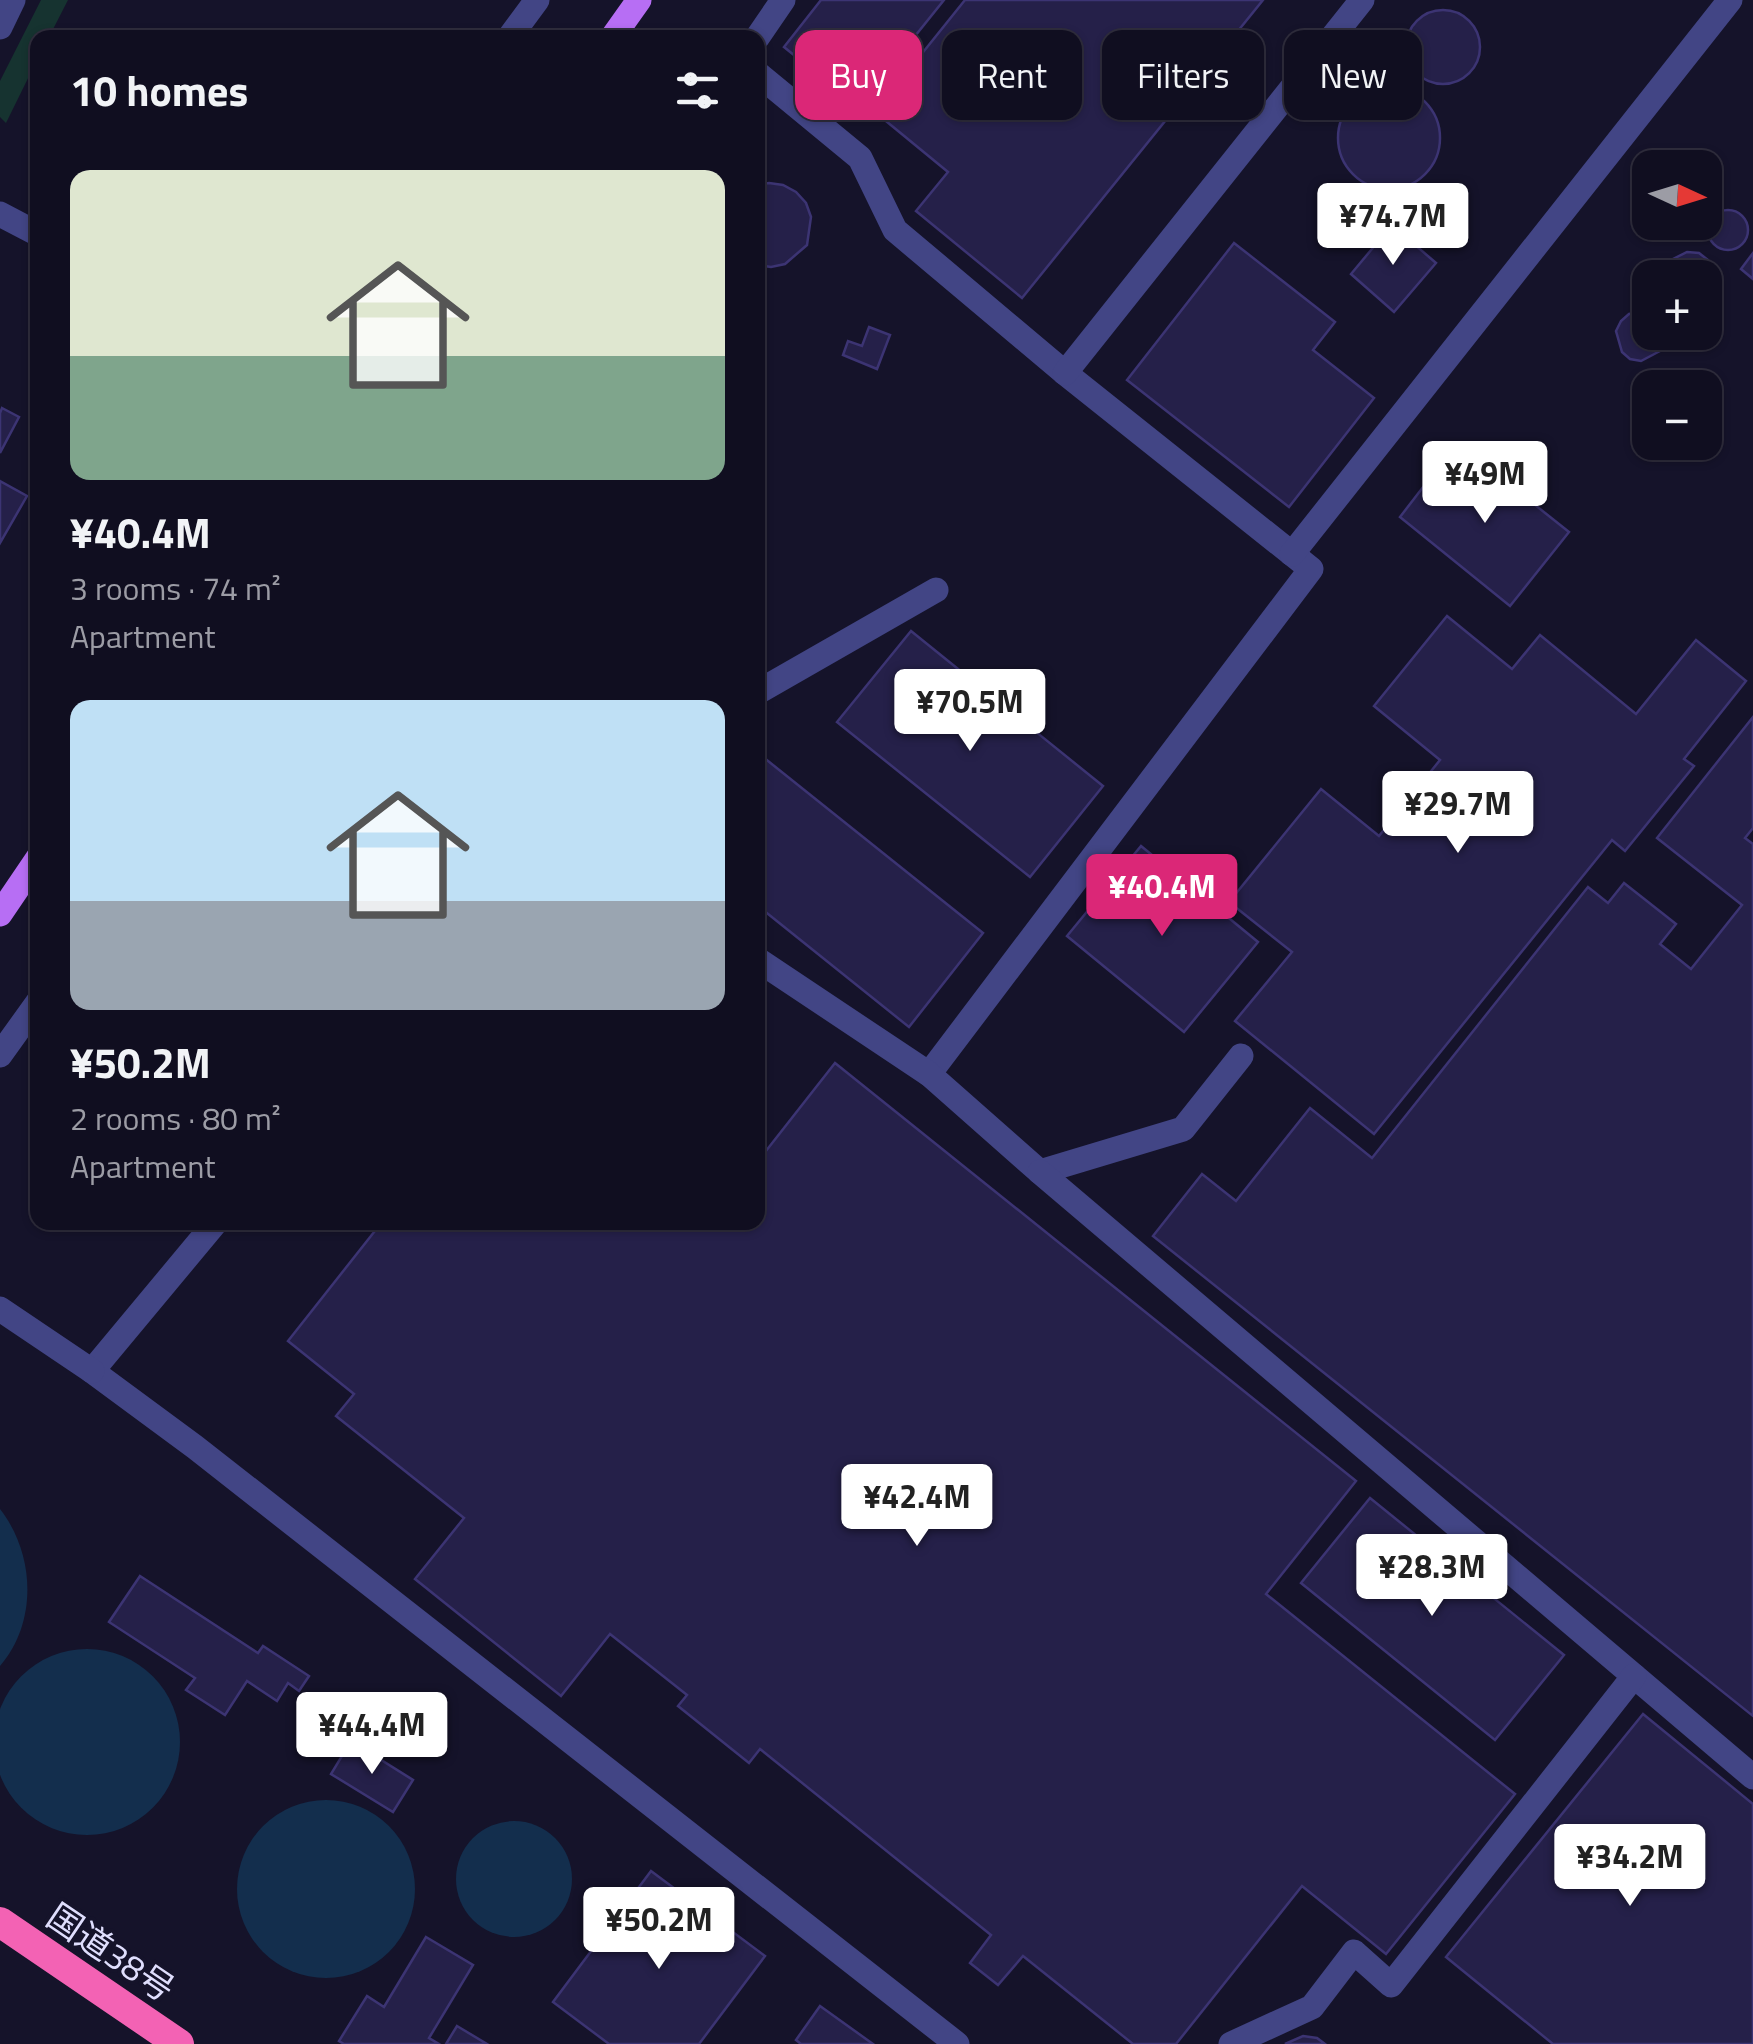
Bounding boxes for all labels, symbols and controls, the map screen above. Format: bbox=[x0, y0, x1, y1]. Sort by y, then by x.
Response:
chip: Buy bbox=[795, 30, 922, 120]
chip: Rent bbox=[942, 30, 1082, 120]
chip: Filters bbox=[1102, 30, 1264, 120]
chip: New bbox=[1284, 30, 1422, 120]
text: 10 homes bbox=[70, 58, 248, 122]
icon: filters bbox=[670, 63, 725, 118]
north arrow bbox=[1632, 150, 1722, 240]
map controls bbox=[1632, 150, 1722, 460]
pin: ¥74.7M bbox=[1312, 183, 1474, 268]
text: ¥74.7M bbox=[1339, 191, 1447, 239]
icon: home bbox=[308, 235, 488, 415]
button: + bbox=[1632, 260, 1722, 350]
button: − bbox=[1632, 370, 1722, 460]
pin: ¥49M bbox=[1426, 441, 1544, 526]
text: ¥49M bbox=[1444, 449, 1526, 497]
text: ¥40.4M bbox=[70, 500, 211, 564]
text: 3 rooms · 74 m² bbox=[70, 564, 281, 612]
text: Apartment bbox=[70, 612, 216, 660]
pin: ¥70.5M bbox=[889, 669, 1051, 754]
text: ¥70.5M bbox=[916, 677, 1024, 725]
icon: home bbox=[308, 765, 488, 945]
pin: ¥29.7M bbox=[1377, 771, 1539, 856]
text: ¥29.7M bbox=[1404, 779, 1512, 827]
pin: ¥40.4M bbox=[1081, 854, 1243, 939]
text: ¥40.4M bbox=[1108, 862, 1216, 910]
text: ¥50.2M bbox=[70, 1030, 211, 1094]
text: 2 rooms · 80 m² bbox=[70, 1094, 281, 1142]
text: Apartment bbox=[70, 1142, 216, 1190]
pin: ¥42.4M bbox=[836, 1464, 998, 1549]
text: ¥42.4M bbox=[863, 1472, 971, 1520]
pin: ¥28.3M bbox=[1351, 1534, 1513, 1619]
text: ¥28.3M bbox=[1378, 1542, 1486, 1590]
pin: ¥44.4M bbox=[291, 1692, 453, 1777]
text: ¥44.4M bbox=[318, 1700, 426, 1748]
pin: ¥34.2M bbox=[1549, 1824, 1711, 1909]
text: ¥34.2M bbox=[1576, 1832, 1684, 1880]
pin: ¥50.2M bbox=[578, 1887, 740, 1972]
street label: 国道38号 bbox=[36, 1889, 186, 2015]
text: ¥50.2M bbox=[605, 1895, 713, 1943]

